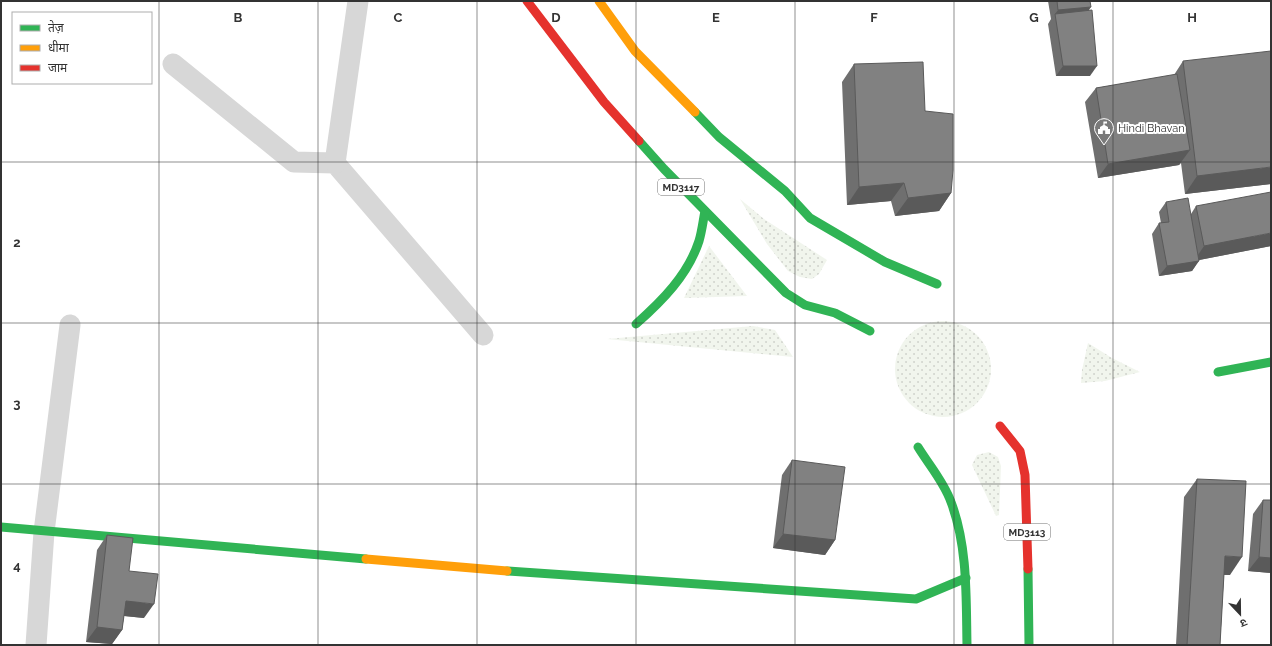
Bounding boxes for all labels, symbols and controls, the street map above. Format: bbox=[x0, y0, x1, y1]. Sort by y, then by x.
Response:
text: B bbox=[234, 10, 243, 25]
text: C bbox=[394, 10, 403, 25]
text: D bbox=[551, 10, 561, 25]
text: E bbox=[712, 10, 720, 25]
text: F bbox=[870, 10, 878, 25]
text: G bbox=[1029, 10, 1039, 25]
text: H bbox=[1187, 10, 1197, 25]
legend bbox=[12, 12, 152, 84]
text: तेज़ bbox=[48, 20, 65, 35]
text: धीमा bbox=[48, 40, 70, 55]
text: जाम bbox=[48, 61, 68, 75]
public building icon: Hindi Bhavan bbox=[1093, 117, 1115, 145]
place label: Hindi Bhavan bbox=[1118, 122, 1185, 135]
road number: MD3117 bbox=[658, 179, 704, 195]
text: 2 bbox=[13, 235, 21, 250]
text: 3 bbox=[13, 396, 21, 411]
road number: MD3113 bbox=[1004, 524, 1050, 540]
text: 4 bbox=[13, 558, 21, 573]
north arrow bbox=[1220, 594, 1260, 634]
text: उ bbox=[1238, 616, 1249, 630]

